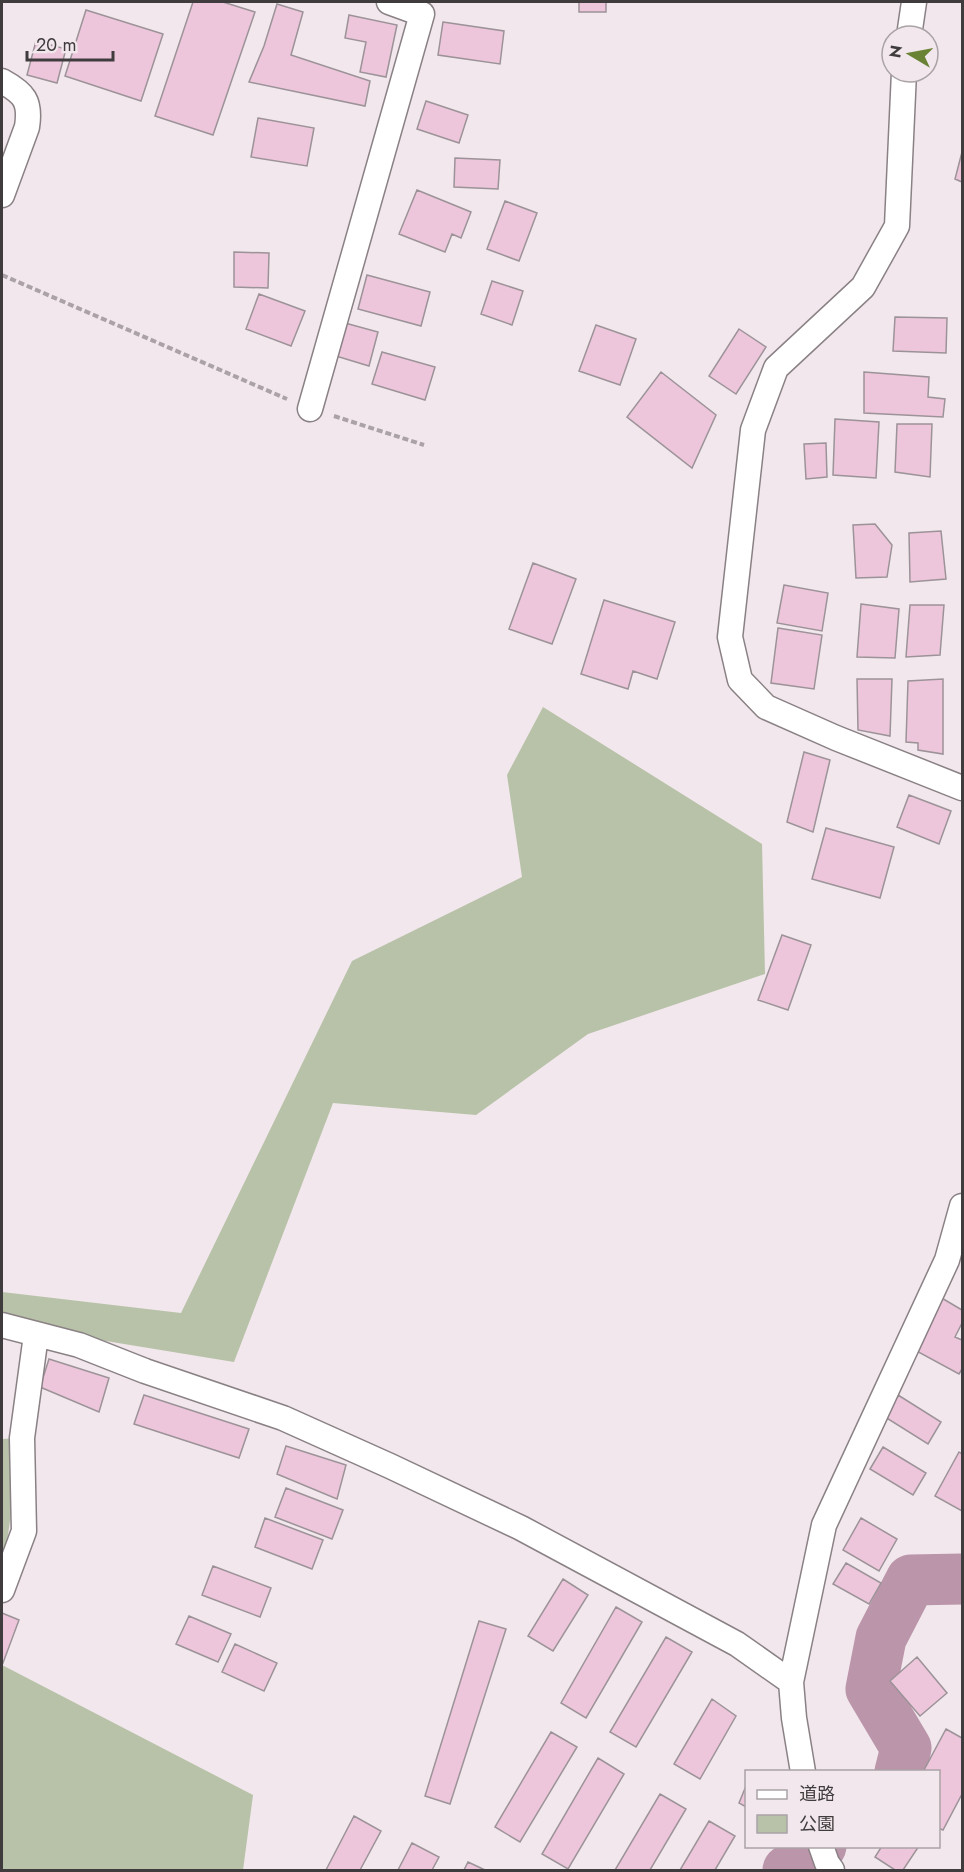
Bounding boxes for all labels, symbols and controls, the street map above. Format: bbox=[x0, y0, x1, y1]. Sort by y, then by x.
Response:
scale bar bbox=[27, 24, 112, 62]
north arrow bbox=[880, 24, 940, 84]
text: 20 m bbox=[36, 32, 76, 58]
text: N bbox=[883, 43, 908, 60]
legend bbox=[745, 1770, 940, 1848]
text: 道路 bbox=[799, 1781, 835, 1807]
text: 公園 bbox=[799, 1811, 835, 1837]

